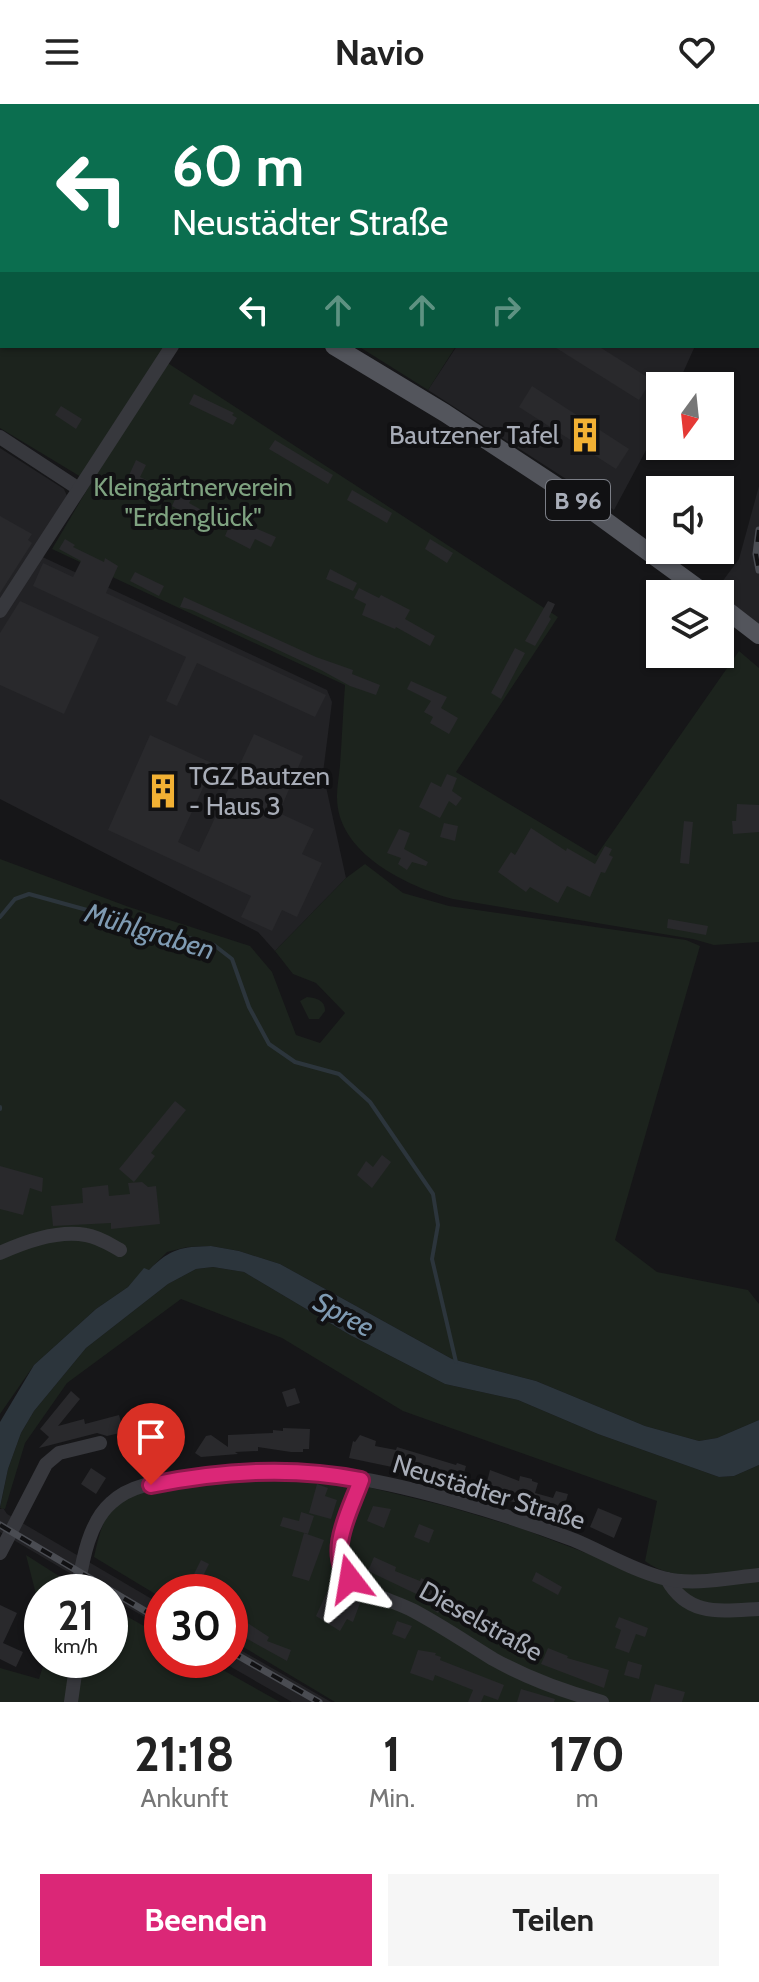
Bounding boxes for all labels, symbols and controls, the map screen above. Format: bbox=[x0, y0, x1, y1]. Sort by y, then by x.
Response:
icon: menu bbox=[40, 30, 84, 74]
text: Navio bbox=[335, 30, 424, 74]
icon: heart bbox=[675, 30, 719, 74]
text: 60 m bbox=[172, 132, 304, 200]
icon: left bbox=[40, 136, 144, 240]
text: Neustädter Straße bbox=[172, 200, 448, 244]
icon: left bbox=[232, 288, 276, 332]
icon: ahead bbox=[316, 288, 360, 332]
icon: ahead bbox=[400, 288, 444, 332]
icon: right bbox=[484, 288, 528, 332]
north arrow bbox=[646, 372, 734, 460]
map controls bbox=[646, 372, 734, 668]
building icon: Bautzener Tafel bbox=[566, 416, 604, 454]
place label: Bautzener Tafel bbox=[389, 419, 559, 451]
park label: Kleingärtnerverein "Erdenglück" bbox=[93, 471, 293, 533]
button: sound bbox=[646, 476, 734, 564]
road number: B 96 bbox=[546, 480, 610, 520]
button: layers bbox=[646, 580, 734, 668]
place label: TGZ Bautzen - Haus 3 bbox=[189, 760, 330, 822]
building icon: TGZ Bautzen - Haus 3 bbox=[144, 772, 182, 810]
water label: Mühlgraben bbox=[80, 895, 219, 967]
water label: Spree bbox=[308, 1284, 380, 1344]
pin bbox=[117, 1403, 185, 1485]
icon: arrive bbox=[129, 1415, 173, 1459]
street label: Neustädter Straße bbox=[389, 1448, 589, 1536]
position arrow bbox=[308, 1537, 392, 1621]
speed limit sign: 30 bbox=[144, 1574, 248, 1678]
street label: Dieselstraße bbox=[414, 1574, 548, 1668]
text: 21 bbox=[58, 1591, 94, 1640]
text: km/h bbox=[54, 1634, 98, 1658]
text: 21:18 bbox=[134, 1725, 235, 1783]
text: 1 bbox=[383, 1725, 401, 1783]
text: 170 bbox=[549, 1725, 625, 1783]
text: Ankunft bbox=[141, 1782, 228, 1814]
text: Min. bbox=[369, 1782, 415, 1814]
text: m bbox=[576, 1782, 598, 1814]
button: Beenden bbox=[40, 1874, 372, 1966]
button: Teilen bbox=[388, 1874, 719, 1966]

